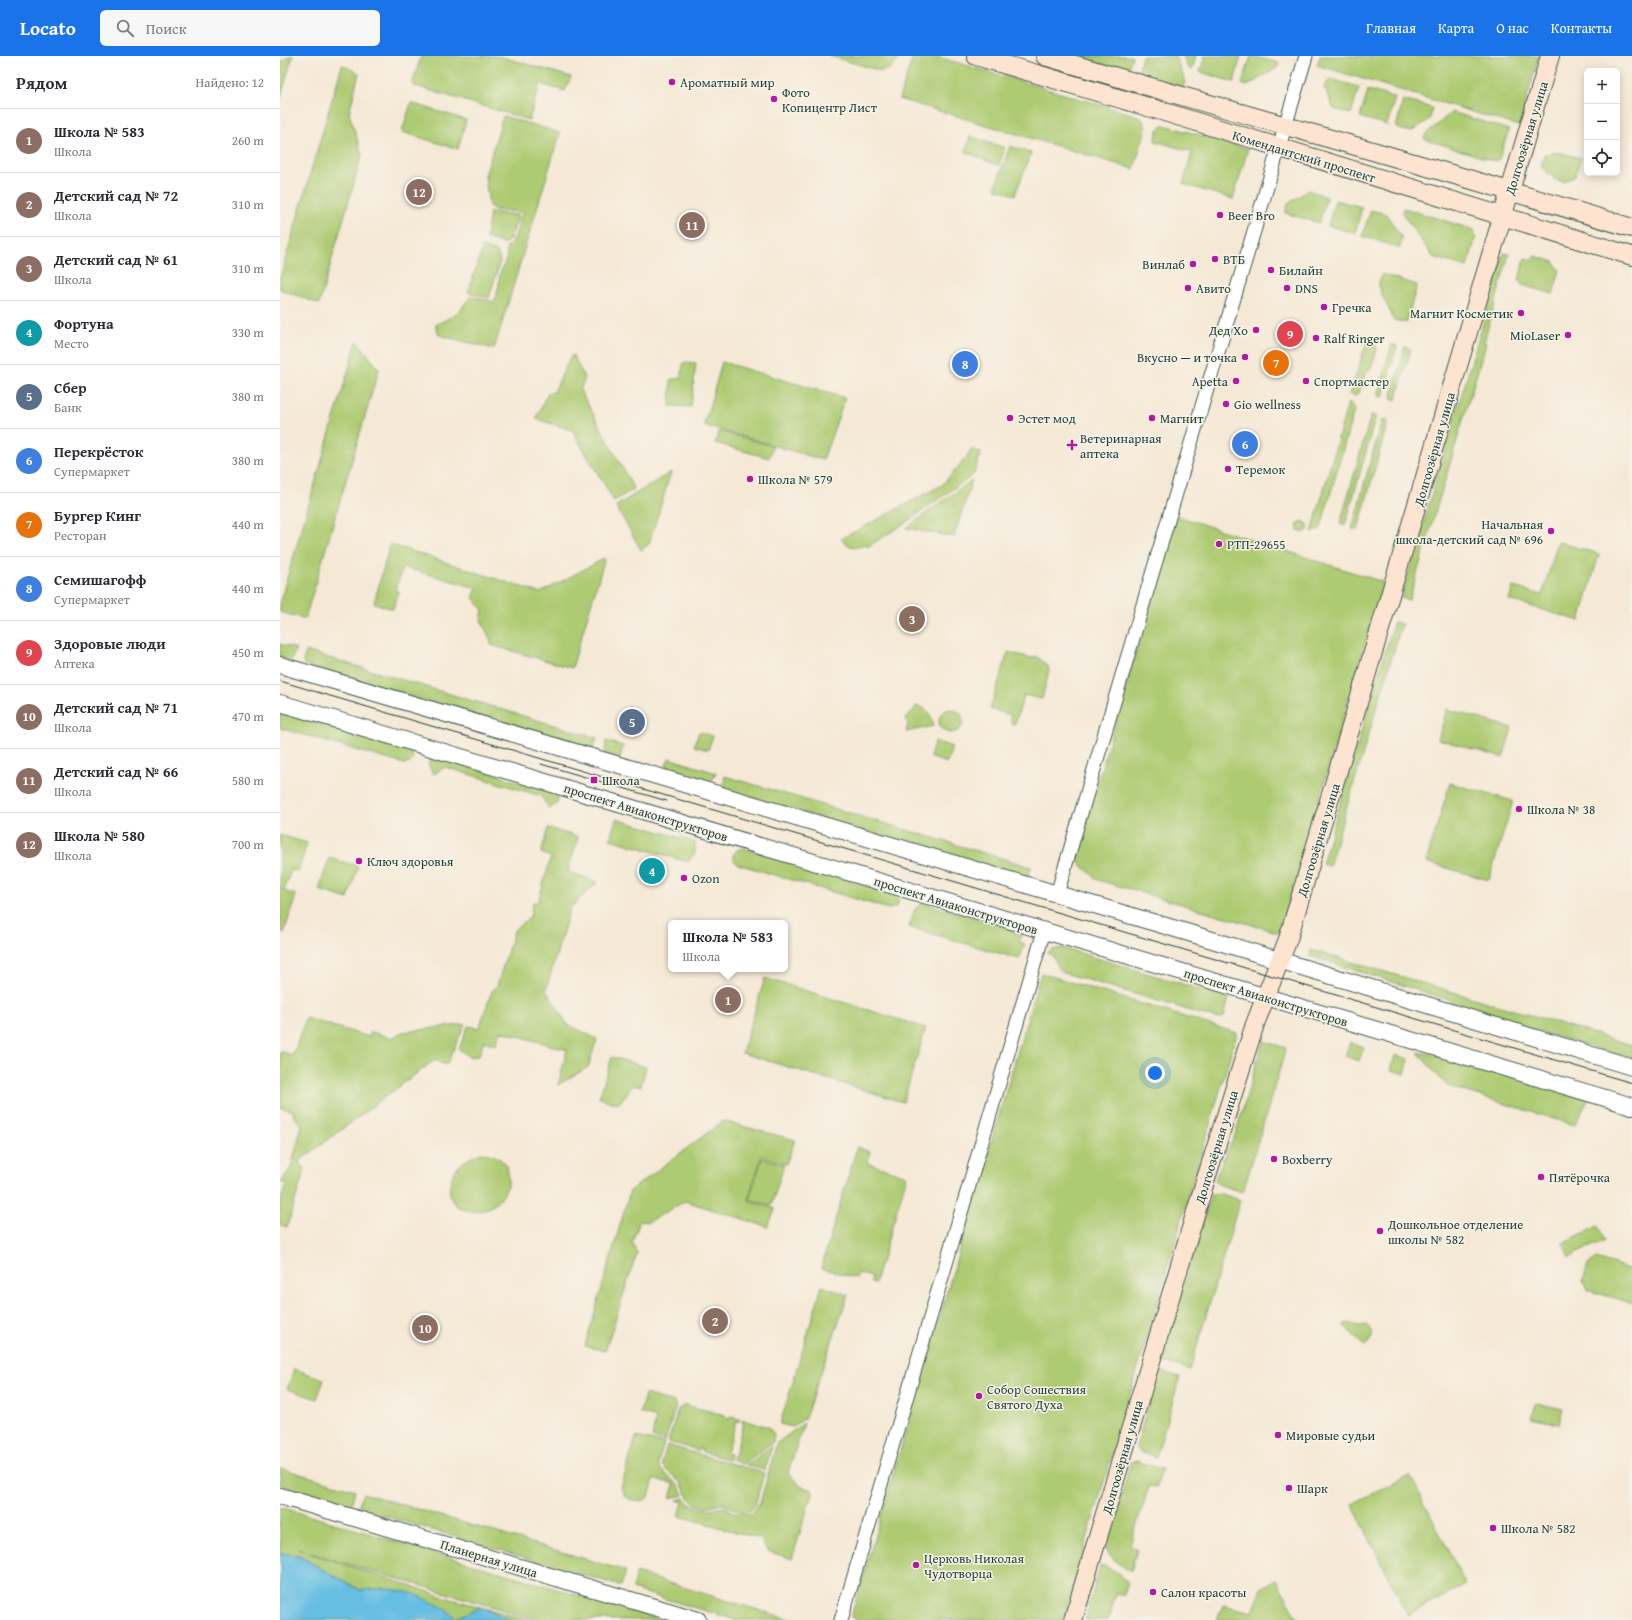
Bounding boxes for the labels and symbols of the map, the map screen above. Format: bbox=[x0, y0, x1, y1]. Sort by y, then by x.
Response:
place label: Ароматный мир bbox=[680, 73, 775, 92]
marker: Ароматный мир bbox=[667, 77, 677, 87]
street label: Долгоозёрная улица bbox=[1500, 78, 1553, 198]
place label: Фото Копицентр Лист bbox=[782, 83, 878, 117]
marker: Фото Копицентр Лист bbox=[769, 94, 779, 104]
street label: Комендантский проспект bbox=[1230, 126, 1378, 188]
pin: 12 bbox=[406, 177, 432, 207]
place label: Beer Bro bbox=[1228, 206, 1275, 225]
pin: 11 bbox=[679, 210, 705, 240]
marker: Beer Bro bbox=[1215, 210, 1225, 220]
place label: ВТБ bbox=[1223, 250, 1245, 269]
marker: ВТБ bbox=[1210, 254, 1220, 264]
place label: Винлаб bbox=[1142, 255, 1185, 274]
marker: Винлаб bbox=[1188, 259, 1198, 269]
place label: Билайн bbox=[1279, 261, 1323, 280]
marker: Билайн bbox=[1266, 265, 1276, 275]
place label: Авито bbox=[1196, 279, 1231, 298]
place label: DNS bbox=[1295, 279, 1318, 298]
marker: Авито bbox=[1183, 283, 1193, 293]
marker: DNS bbox=[1282, 283, 1292, 293]
place label: Гречка bbox=[1332, 298, 1372, 317]
marker: Гречка bbox=[1319, 302, 1329, 312]
place label: Магнит Косметик bbox=[1410, 304, 1513, 323]
marker: Магнит Косметик bbox=[1516, 308, 1526, 318]
pin: 9 bbox=[1277, 319, 1303, 349]
place label: Дед Хо bbox=[1208, 321, 1248, 340]
marker: Дед Хо bbox=[1251, 325, 1261, 335]
place label: MioLaser bbox=[1510, 326, 1561, 345]
place label: Ralf Ringer bbox=[1324, 329, 1385, 348]
marker: MioLaser bbox=[1563, 330, 1573, 340]
marker: Ralf Ringer bbox=[1311, 333, 1321, 343]
place label: Вкусно — и точка bbox=[1137, 348, 1238, 367]
pin: 7 bbox=[1263, 348, 1289, 378]
pin: 8 bbox=[952, 349, 978, 379]
marker: Вкусно — и точка bbox=[1240, 352, 1250, 362]
place label: Apetta bbox=[1192, 372, 1229, 391]
place label: Спортмастер bbox=[1314, 372, 1389, 391]
marker: Apetta bbox=[1231, 376, 1241, 386]
marker: Спортмастер bbox=[1301, 376, 1311, 386]
street label: Долгоозёрная улица bbox=[1409, 389, 1460, 509]
place label: Gio wellness bbox=[1234, 395, 1301, 414]
marker: Gio wellness bbox=[1221, 399, 1231, 409]
place label: Эстет мод bbox=[1018, 409, 1076, 428]
place label: Магнит bbox=[1160, 409, 1204, 428]
marker: Эстет мод bbox=[1005, 413, 1015, 423]
marker: Магнит bbox=[1147, 413, 1157, 423]
place label: Ветеринарная аптека bbox=[1080, 429, 1162, 463]
pin: 6 bbox=[1232, 429, 1258, 459]
marker: Ветеринарная аптека bbox=[1067, 440, 1077, 450]
place label: Теремок bbox=[1236, 460, 1285, 479]
marker: Теремок bbox=[1223, 464, 1233, 474]
place label: Школа № 579 bbox=[758, 470, 832, 489]
marker: Школа № 579 bbox=[745, 474, 755, 484]
place label: Начальная школа-детский сад № 696 bbox=[1396, 515, 1543, 549]
marker: Начальная школа-детский сад № 696 bbox=[1546, 526, 1556, 536]
place label: РТП-29655 bbox=[1227, 535, 1285, 554]
marker: РТП-29655 bbox=[1214, 539, 1224, 549]
pin: 3 bbox=[899, 604, 925, 634]
pin: 5 bbox=[619, 707, 645, 737]
place label: Школа bbox=[602, 771, 640, 790]
marker: Школа bbox=[589, 775, 599, 785]
street label: проспект Авиаконструкторов bbox=[561, 778, 730, 847]
street label: Долгоозёрная улица bbox=[1292, 780, 1345, 900]
place label: Школа № 38 bbox=[1527, 800, 1595, 819]
marker: Школа № 38 bbox=[1514, 804, 1524, 814]
place label: Ключ здоровья bbox=[367, 852, 454, 871]
marker: Ключ здоровья bbox=[354, 856, 364, 866]
pin: 4 bbox=[639, 856, 665, 886]
place label: Ozon bbox=[692, 869, 720, 888]
street label: проспект Авиаконструкторов bbox=[871, 871, 1040, 940]
marker: Ozon bbox=[679, 873, 689, 883]
street label: проспект Авиаконструкторов bbox=[1181, 963, 1350, 1032]
pin: 1 bbox=[715, 985, 741, 1015]
your location bbox=[1145, 1063, 1165, 1083]
street label: Долгоозёрная улица bbox=[1190, 1087, 1243, 1207]
place label: Boxberry bbox=[1282, 1150, 1333, 1169]
marker: Boxberry bbox=[1269, 1154, 1279, 1164]
place label: Пятёрочка bbox=[1549, 1168, 1611, 1187]
marker: Пятёрочка bbox=[1536, 1172, 1546, 1182]
place label: Дошкольное отделение школы № 582 bbox=[1387, 1215, 1523, 1249]
marker: Дошкольное отделение школы № 582 bbox=[1375, 1226, 1385, 1236]
pin: 2 bbox=[702, 1306, 728, 1336]
pin: 10 bbox=[412, 1313, 438, 1343]
place label: Собор Сошествия Святого Духа bbox=[987, 1380, 1087, 1414]
marker: Собор Сошествия Святого Духа bbox=[974, 1391, 984, 1401]
street label: Долгоозёрная улица bbox=[1097, 1397, 1148, 1517]
place label: Мировые судьи bbox=[1286, 1426, 1376, 1445]
marker: Мировые судьи bbox=[1273, 1430, 1283, 1440]
place label: Шарк bbox=[1297, 1479, 1328, 1498]
marker: Шарк bbox=[1284, 1483, 1294, 1493]
place label: Школа № 582 bbox=[1501, 1519, 1575, 1538]
marker: Школа № 582 bbox=[1488, 1523, 1498, 1533]
street label: Планерная улица bbox=[438, 1535, 541, 1583]
place label: Церковь Николая Чудотворца bbox=[924, 1549, 1024, 1583]
marker: Церковь Николая Чудотворца bbox=[911, 1560, 921, 1570]
place label: Салон красоты bbox=[1161, 1583, 1246, 1602]
marker: Салон красоты bbox=[1148, 1587, 1158, 1597]

